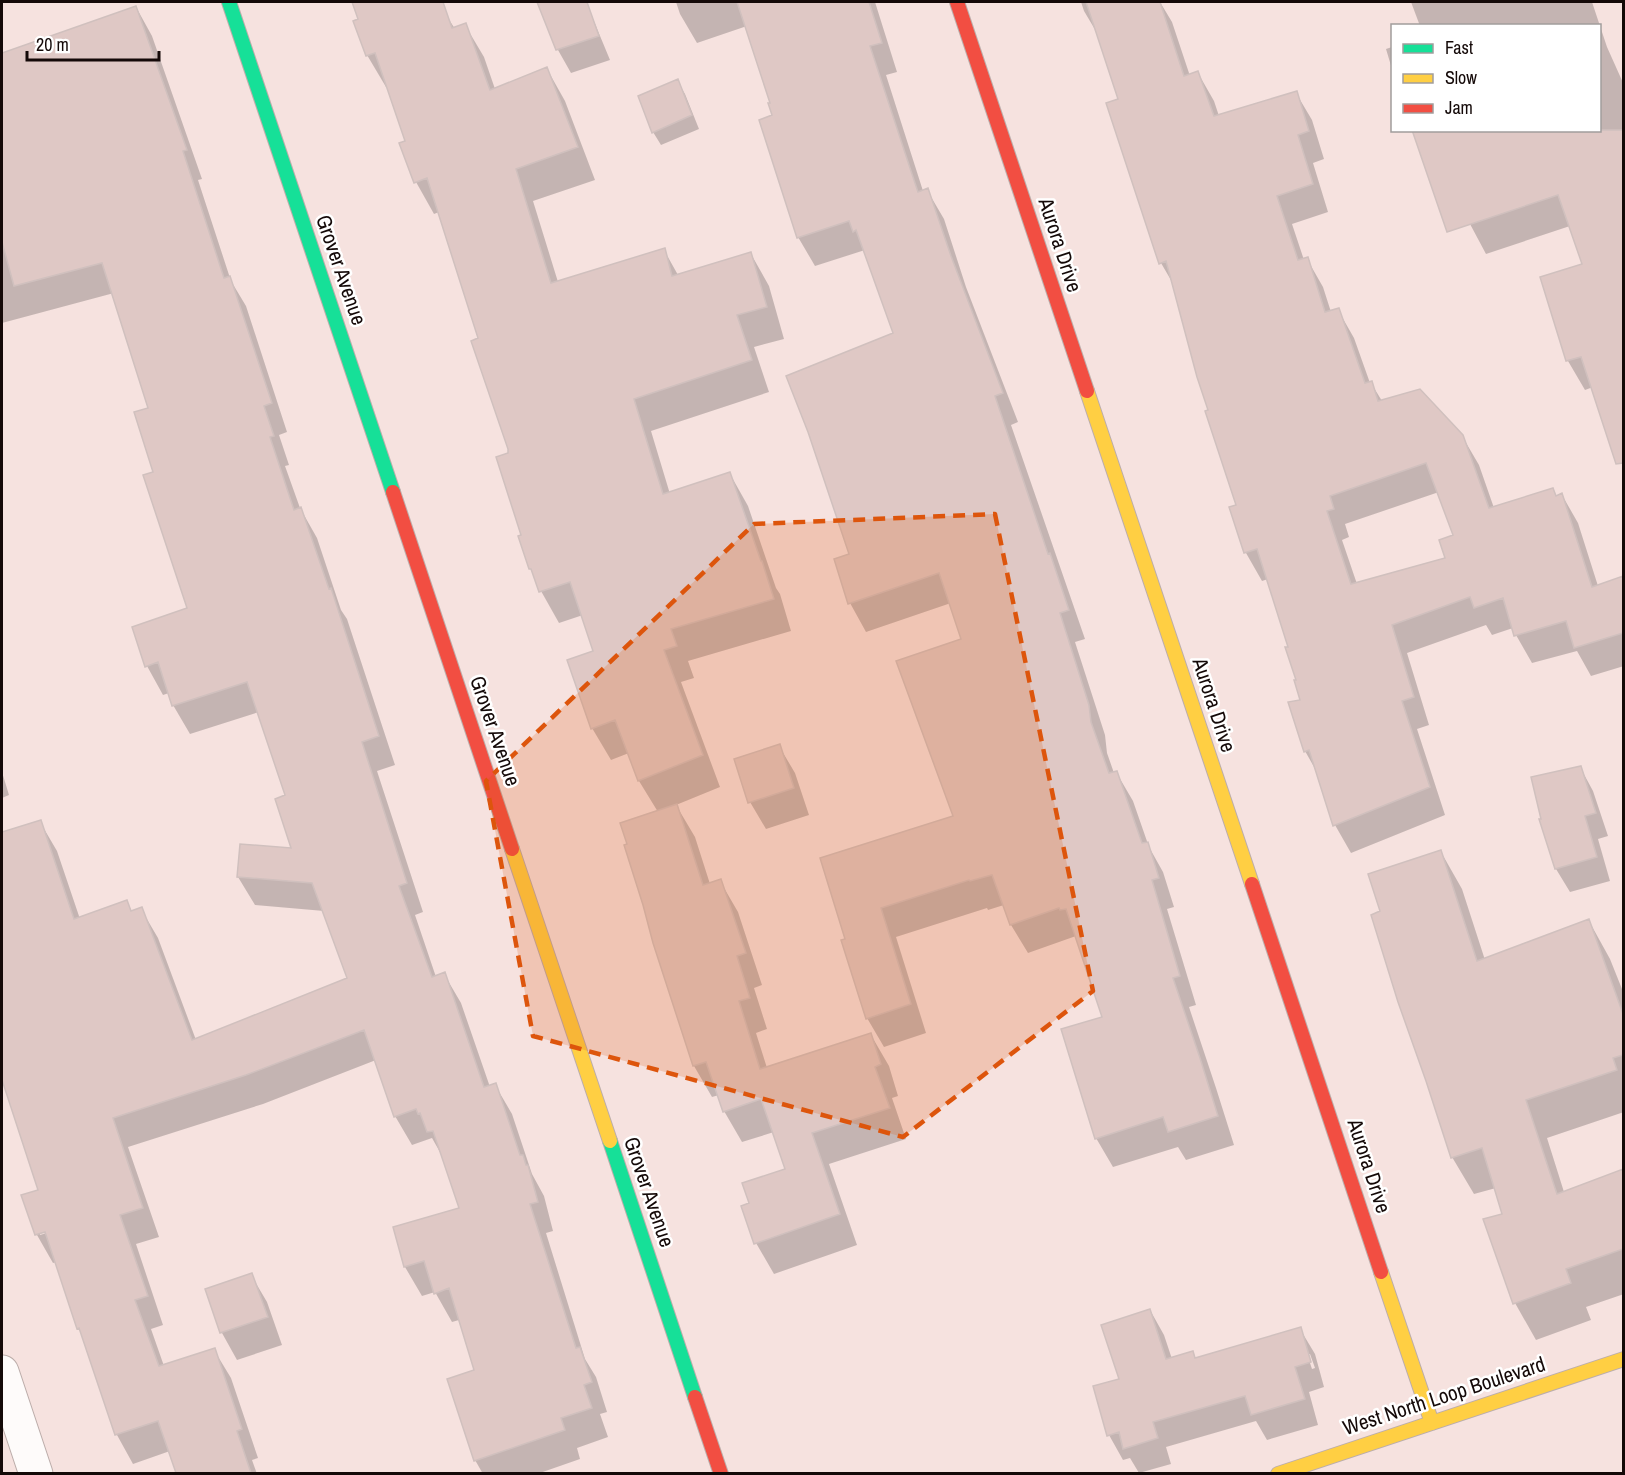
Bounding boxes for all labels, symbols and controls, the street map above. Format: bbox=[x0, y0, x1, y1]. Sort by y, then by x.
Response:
scale bar bbox=[27, 24, 159, 62]
legend bbox=[1391, 24, 1601, 132]
text: 20 m bbox=[36, 32, 69, 57]
text: Fast bbox=[1445, 35, 1473, 60]
text: Slow bbox=[1445, 65, 1477, 90]
text: Jam bbox=[1445, 95, 1473, 120]
street label: Aurora Drive bbox=[1031, 193, 1089, 296]
street label: Grover Avenue bbox=[309, 211, 374, 329]
street label: Aurora Drive bbox=[1185, 653, 1243, 756]
street label: Grover Avenue bbox=[463, 672, 528, 790]
street label: Aurora Drive bbox=[1340, 1114, 1398, 1217]
street label: Grover Avenue bbox=[617, 1133, 682, 1251]
street label: West North Loop Boulevard bbox=[1339, 1349, 1549, 1442]

